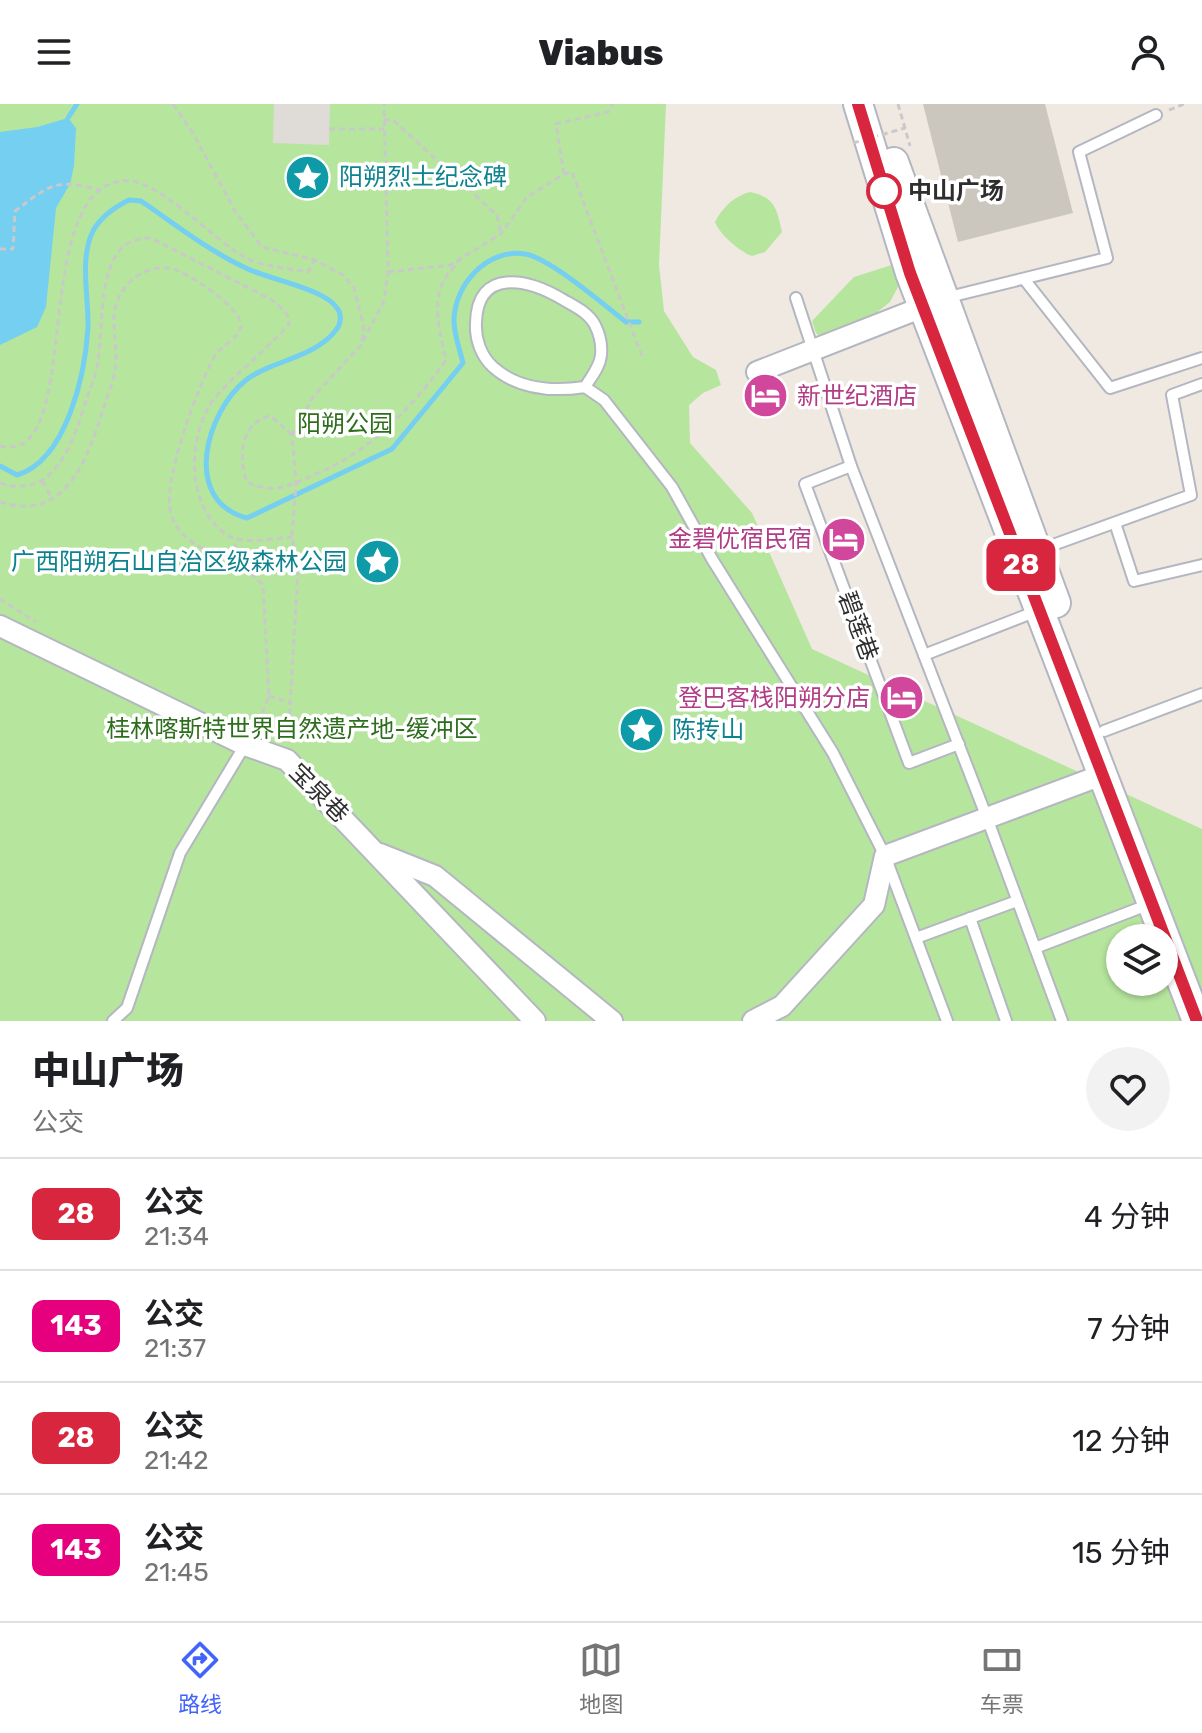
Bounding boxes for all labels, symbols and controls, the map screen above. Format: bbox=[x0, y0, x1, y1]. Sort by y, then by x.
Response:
icon: menu bbox=[32, 30, 76, 74]
icon: person bbox=[1126, 30, 1170, 74]
text: Viabus bbox=[538, 31, 664, 74]
place icon: 阳朔烈士纪念碑 bbox=[284, 153, 332, 201]
place label: 阳朔烈士纪念碑 bbox=[339, 163, 507, 191]
marker: 中山广场 bbox=[867, 174, 901, 208]
place label: 中山广场 bbox=[908, 177, 1004, 205]
hotel icon: 新世纪酒店 bbox=[742, 372, 790, 420]
place label: 新世纪酒店 bbox=[797, 382, 917, 410]
park label: 阳朔公园 bbox=[297, 410, 393, 438]
hotel icon: 金碧优宿民宿 bbox=[819, 515, 867, 563]
place label: 金碧优宿民宿 bbox=[668, 525, 812, 553]
place icon: 广西阳朔石山自治区级森林公园 bbox=[354, 538, 402, 586]
line badge: 28 bbox=[985, 539, 1057, 591]
place label: 广西阳朔石山自治区级森林公园 bbox=[11, 548, 347, 576]
text: 28 bbox=[1002, 548, 1040, 581]
street label: 碧莲巷 bbox=[833, 587, 883, 665]
hotel icon: 登巴客栈阳朔分店 bbox=[877, 674, 925, 722]
place label: 登巴客栈阳朔分店 bbox=[678, 684, 870, 712]
place icon: 陈抟山 bbox=[617, 706, 665, 754]
park label: 桂林喀斯特世界自然遗产地-缓冲区 bbox=[106, 715, 478, 743]
place label: 陈抟山 bbox=[672, 716, 744, 744]
street label: 宝泉巷 bbox=[284, 758, 354, 828]
map controls bbox=[1106, 924, 1178, 996]
button: layers bbox=[1106, 924, 1178, 996]
button: heart bbox=[1086, 1047, 1170, 1131]
text: 中山广场 bbox=[32, 1048, 184, 1094]
text: 公交 bbox=[32, 1107, 84, 1138]
text: 公交 bbox=[144, 1184, 204, 1220]
text: 28 bbox=[57, 1197, 95, 1230]
text: 4 分钟 bbox=[1084, 1199, 1170, 1235]
text: 21:34 bbox=[144, 1221, 209, 1252]
text: 公交 bbox=[144, 1296, 204, 1332]
text: 143 bbox=[50, 1309, 102, 1342]
text: 7 分钟 bbox=[1087, 1311, 1170, 1347]
text: 21:37 bbox=[144, 1333, 206, 1364]
text: 公交 bbox=[144, 1408, 204, 1444]
text: 28 bbox=[57, 1421, 95, 1454]
text: 12 分钟 bbox=[1072, 1423, 1170, 1459]
text: 21:42 bbox=[144, 1445, 208, 1476]
text: 公交 bbox=[144, 1520, 204, 1556]
text: 143 bbox=[50, 1533, 102, 1566]
text: 15 分钟 bbox=[1072, 1535, 1170, 1571]
text: 21:45 bbox=[144, 1557, 209, 1588]
tab: 路线 bbox=[178, 1638, 222, 1718]
tab: 地图 bbox=[579, 1638, 623, 1718]
tab: 车票 bbox=[980, 1638, 1024, 1718]

